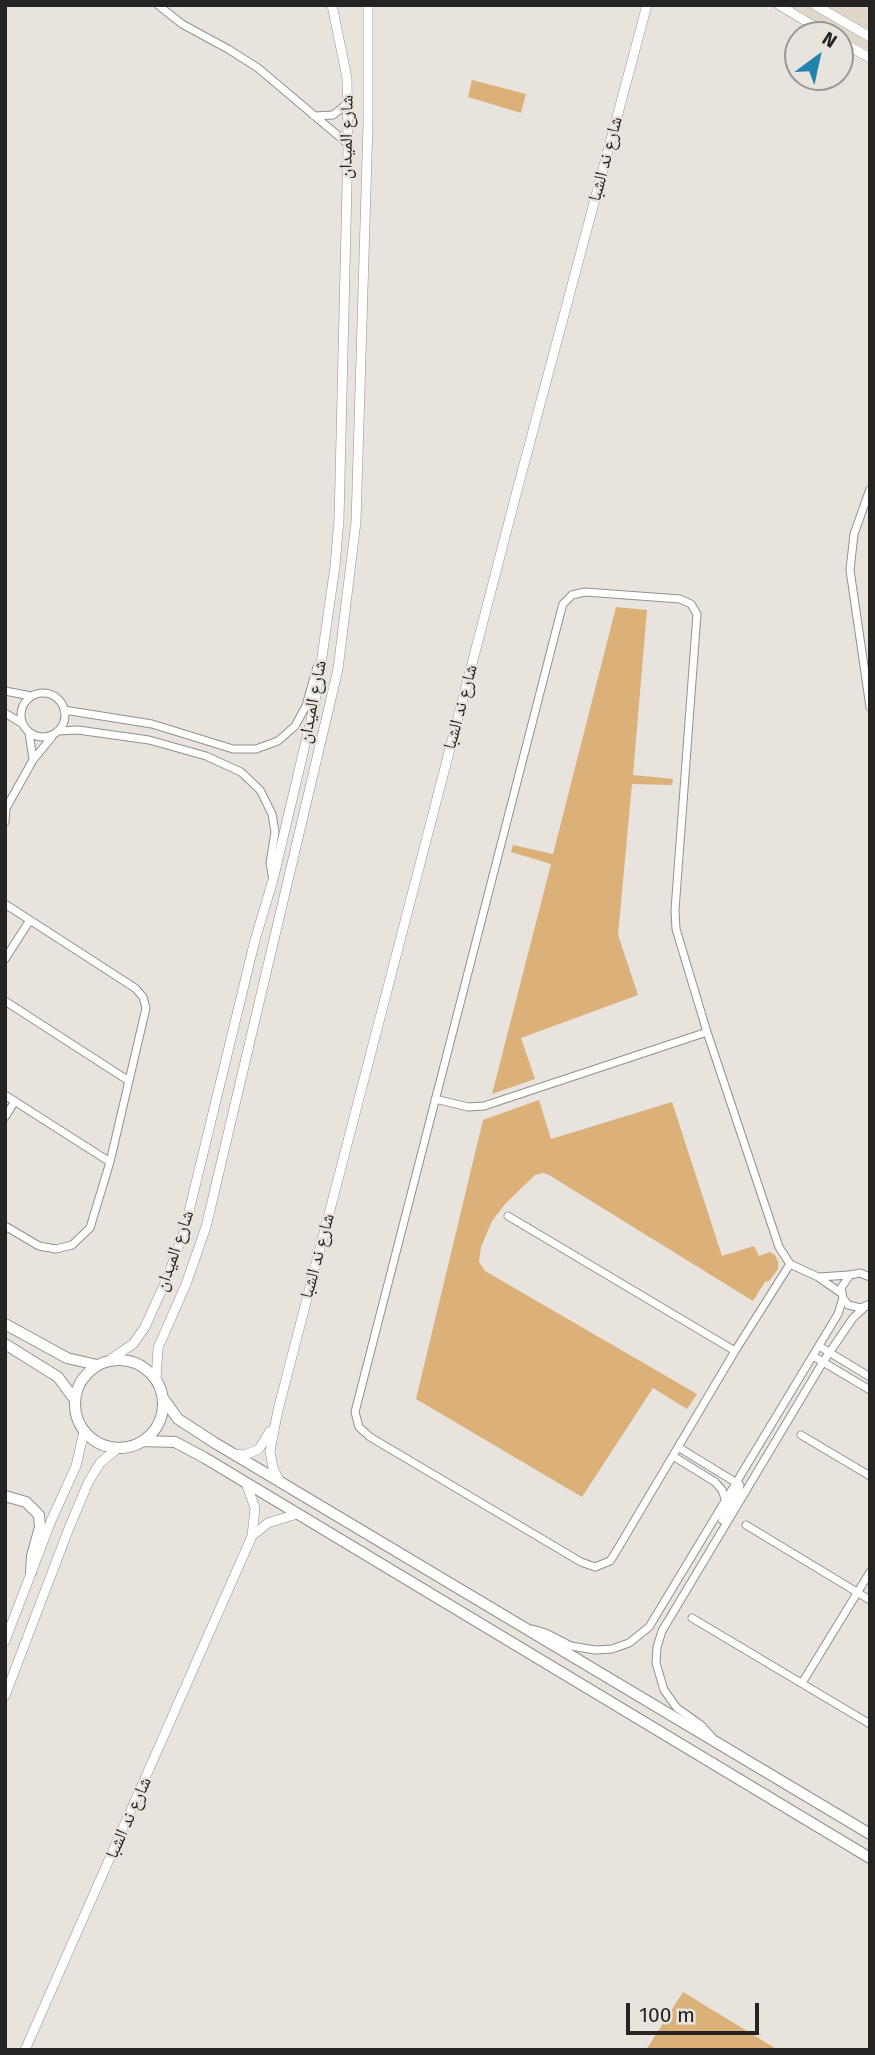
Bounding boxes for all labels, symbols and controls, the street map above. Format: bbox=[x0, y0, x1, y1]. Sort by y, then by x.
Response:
north arrow bbox=[784, 21, 854, 91]
text: N bbox=[818, 27, 841, 53]
street label: شارع الميدان bbox=[335, 95, 359, 179]
street label: شارع ند الشبا bbox=[584, 114, 628, 204]
street label: شارع الميدان bbox=[294, 659, 332, 745]
street label: شارع ند الشبا bbox=[439, 662, 483, 752]
street label: شارع الميدان bbox=[151, 1208, 199, 1294]
street label: شارع ند الشبا bbox=[296, 1211, 340, 1301]
street label: شارع ند الشبا bbox=[101, 1774, 157, 1862]
scale bar bbox=[630, 1988, 763, 2032]
text: 100 m bbox=[639, 2002, 695, 2028]

